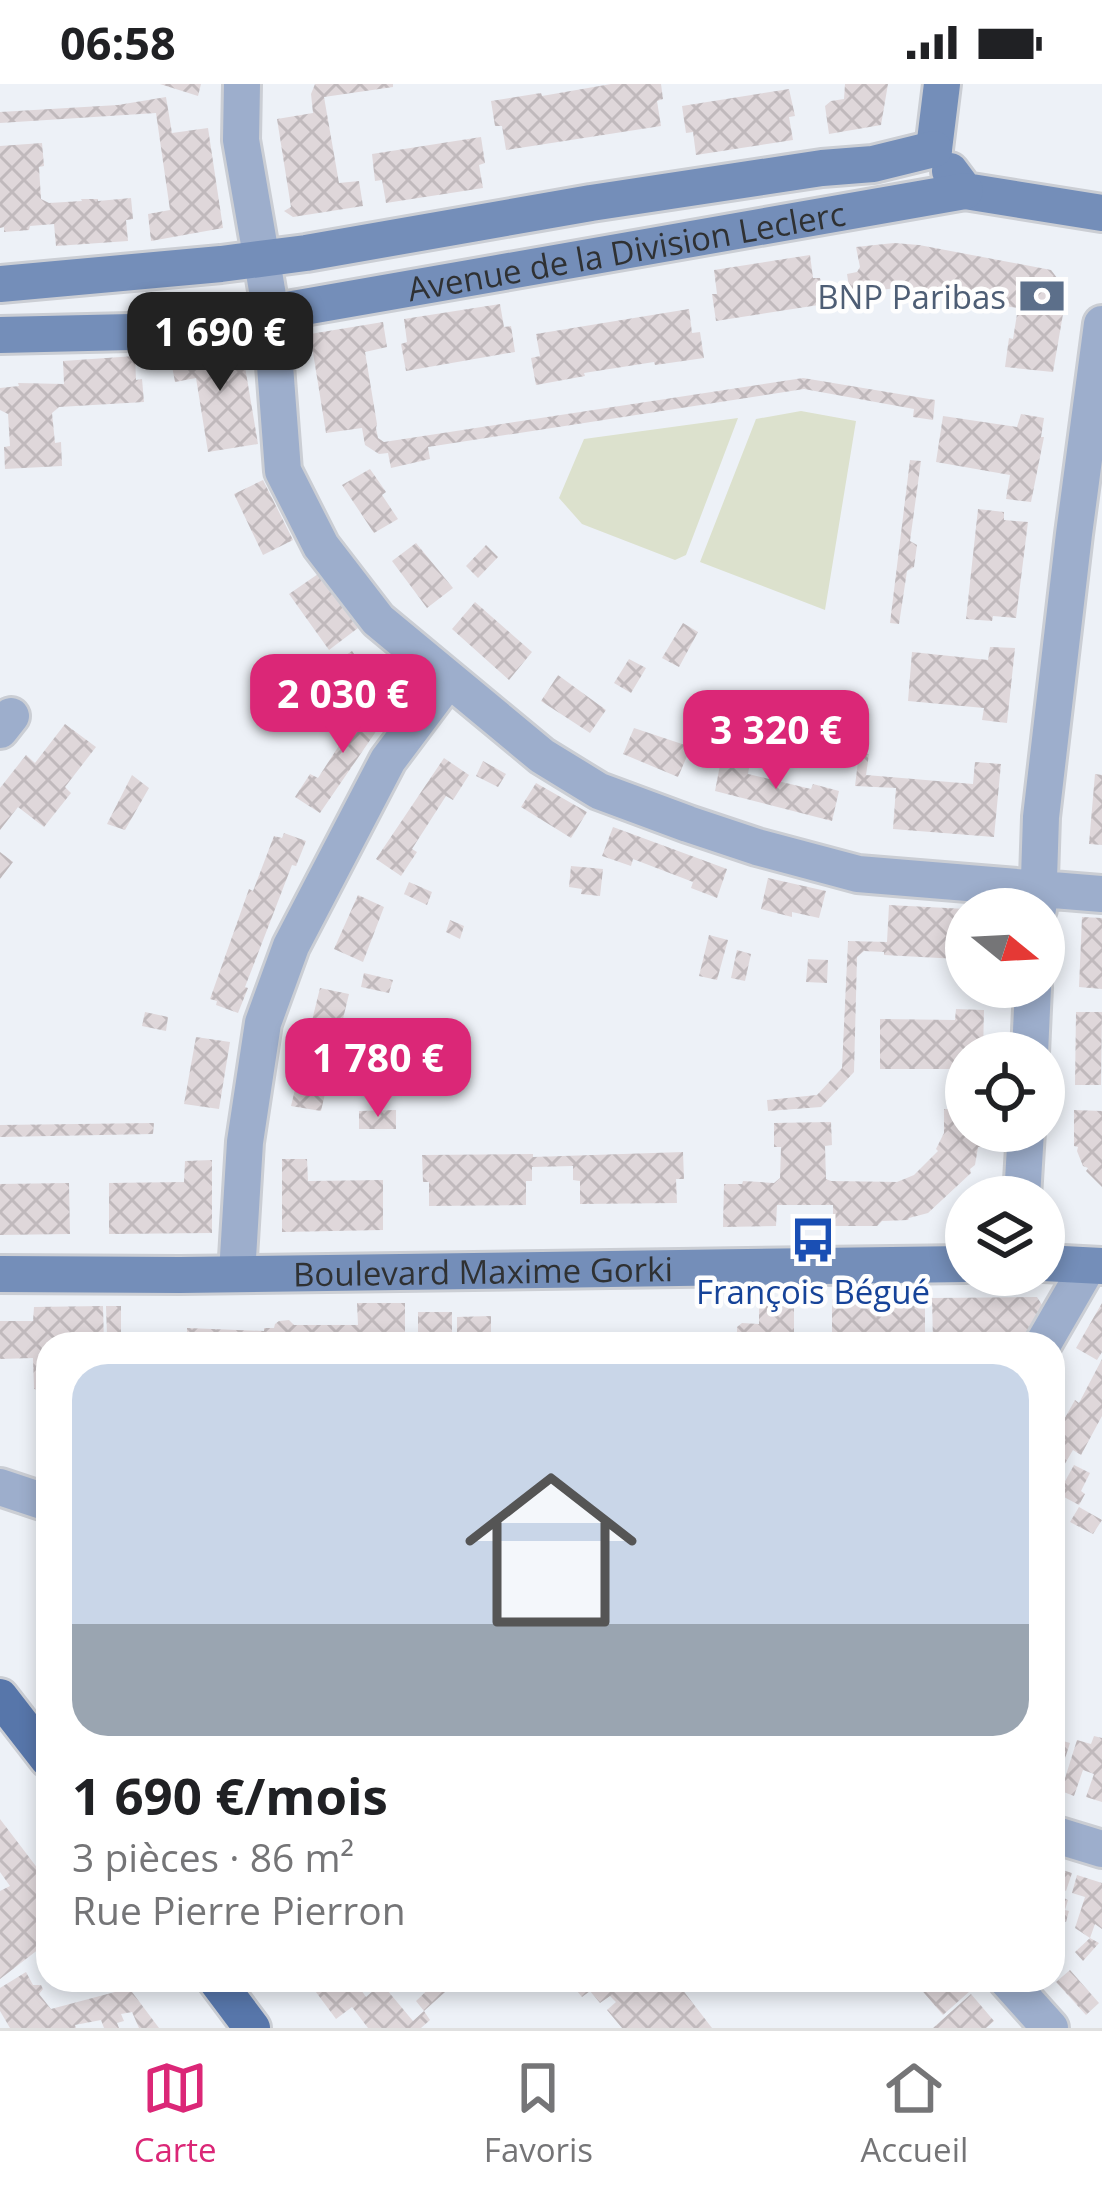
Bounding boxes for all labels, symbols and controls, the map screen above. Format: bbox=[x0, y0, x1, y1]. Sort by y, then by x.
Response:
text: 06:58 bbox=[60, 12, 176, 73]
street label: Avenue de la Division Leclerc bbox=[404, 190, 849, 311]
bank icon: BNP Paribas bbox=[1017, 271, 1067, 321]
place label: BNP Paribas bbox=[817, 274, 1006, 319]
pin: 1 690 € bbox=[109, 292, 331, 394]
text: 1 690 € bbox=[154, 304, 286, 357]
pin: 2 030 € bbox=[232, 654, 454, 756]
text: 2 030 € bbox=[277, 666, 409, 719]
pin: 3 320 € bbox=[665, 690, 887, 792]
text: 3 320 € bbox=[710, 702, 842, 755]
north arrow bbox=[945, 888, 1065, 1008]
map controls bbox=[945, 888, 1065, 1296]
pin: 1 780 € bbox=[267, 1018, 489, 1120]
text: 1 780 € bbox=[312, 1030, 444, 1083]
button: locate bbox=[945, 1032, 1065, 1152]
button: layers bbox=[945, 1176, 1065, 1296]
bus stop icon: François Bégué bbox=[788, 1215, 838, 1265]
street label: Boulevard Maxime Gorki bbox=[293, 1246, 673, 1296]
place label: François Bégué bbox=[696, 1269, 930, 1314]
icon: home bbox=[443, 1442, 659, 1658]
text: 1 690 €/mois bbox=[72, 1760, 388, 1830]
text: 3 pièces · 86 m² bbox=[72, 1830, 354, 1883]
text: Rue Pierre Pierron bbox=[72, 1883, 406, 1936]
tab: Carte bbox=[134, 2055, 217, 2172]
tab: Favoris bbox=[484, 2055, 593, 2172]
tab: Accueil bbox=[860, 2055, 968, 2172]

